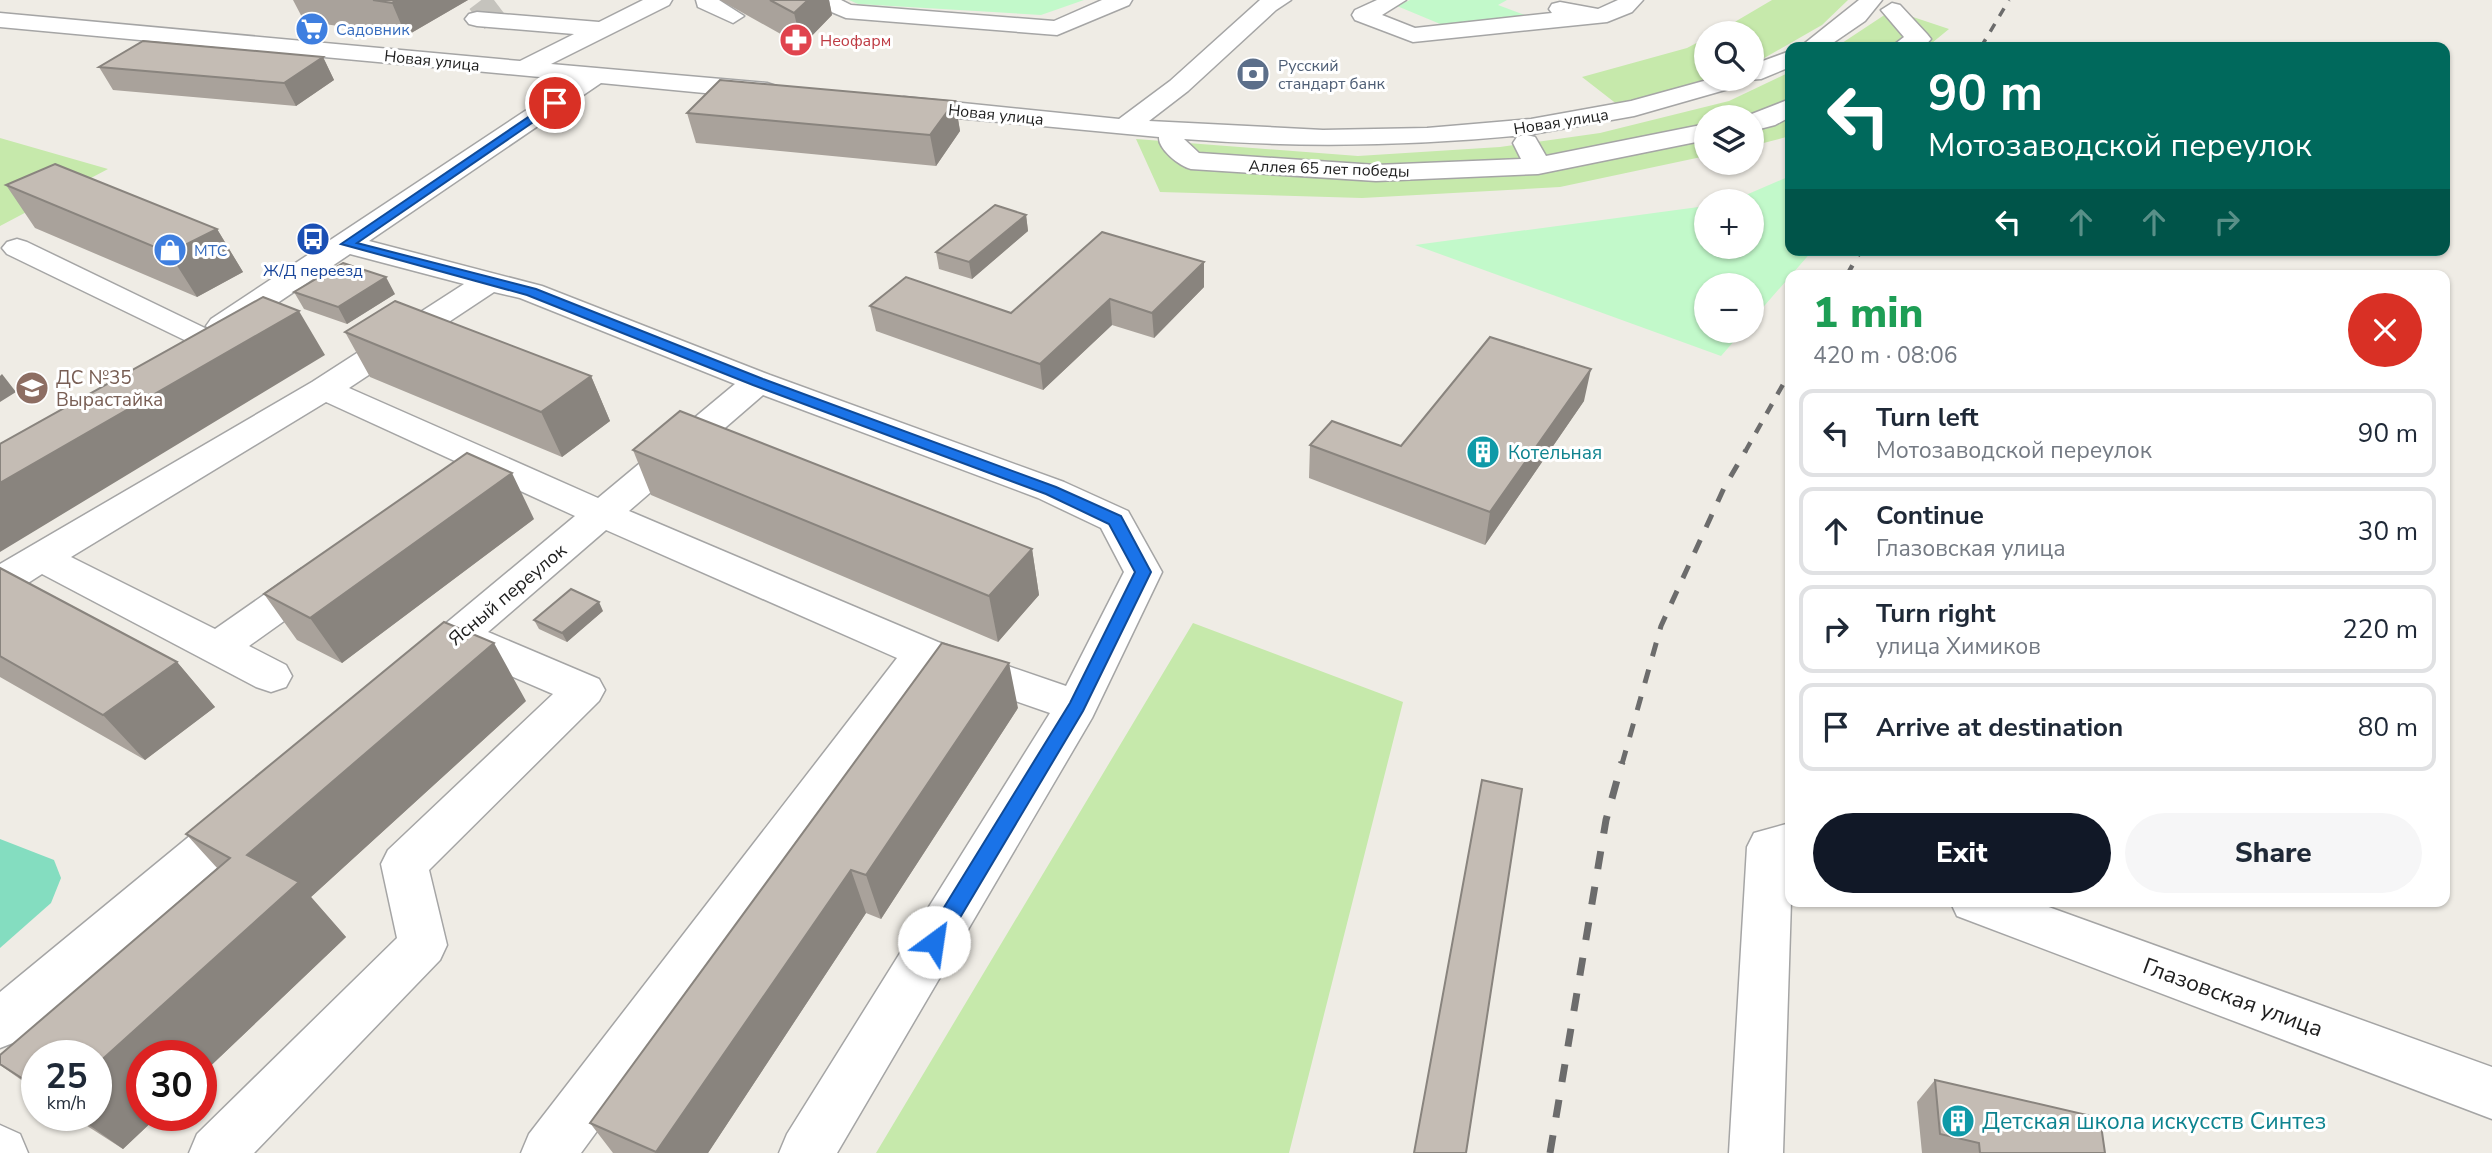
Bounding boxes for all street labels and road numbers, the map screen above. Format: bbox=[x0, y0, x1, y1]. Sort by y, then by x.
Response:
street label: Новая улица bbox=[383, 45, 481, 77]
street label: Новая улица bbox=[947, 99, 1045, 131]
street label: Новая улица bbox=[1512, 104, 1610, 140]
street label: Аллея 65 лет победы bbox=[1248, 155, 1410, 183]
street label: Ясный переулок bbox=[443, 538, 572, 652]
street label: Глазовская улица bbox=[2138, 950, 2327, 1044]

